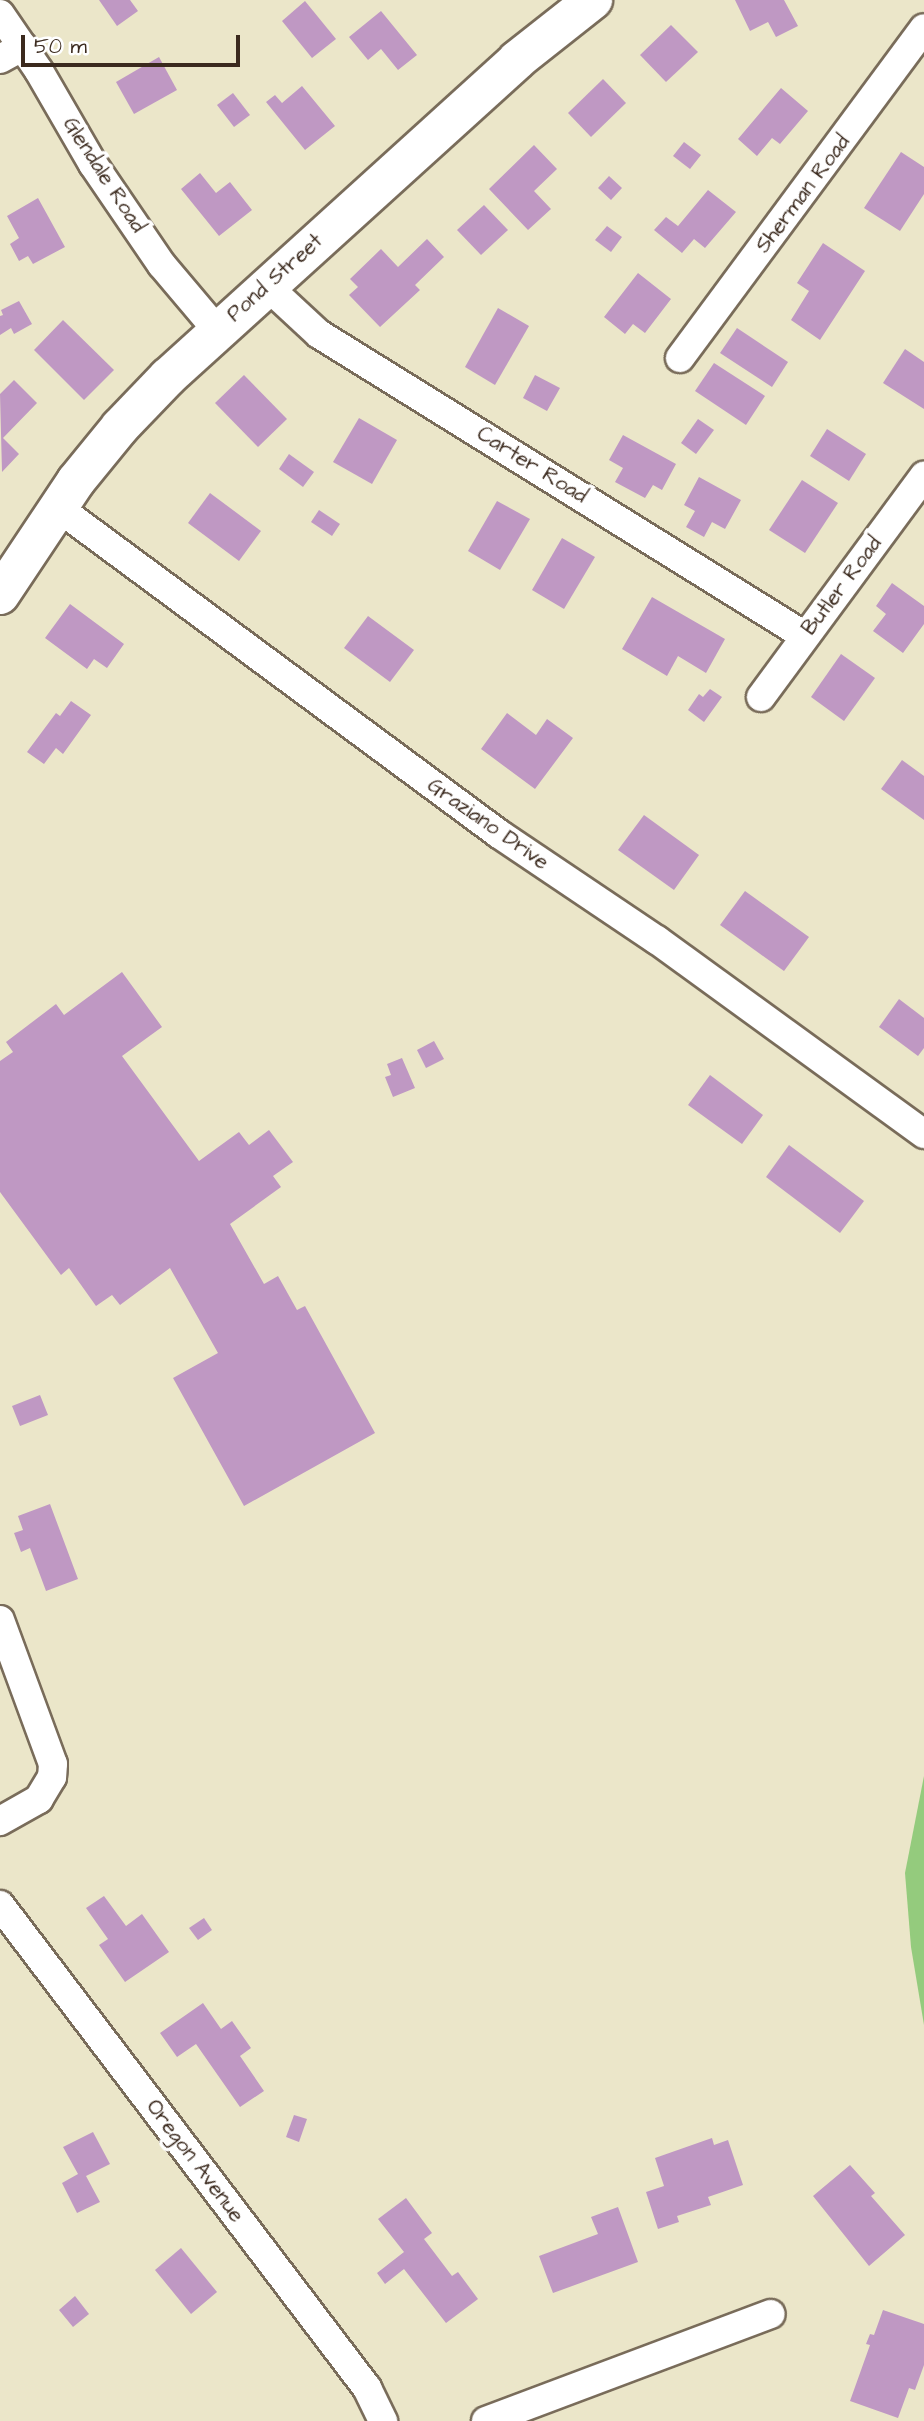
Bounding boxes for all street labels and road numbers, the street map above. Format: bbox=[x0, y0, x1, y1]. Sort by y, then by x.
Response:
street label: Glendale Road bbox=[57, 113, 151, 237]
street label: Sherman Road bbox=[751, 130, 855, 258]
street label: Pond Street bbox=[222, 229, 328, 327]
street label: Carter Road bbox=[472, 421, 592, 509]
street label: Butler Road bbox=[797, 532, 887, 640]
street label: Graziano Drive bbox=[422, 773, 554, 875]
street label: Oregon Avenue bbox=[141, 2095, 249, 2227]

